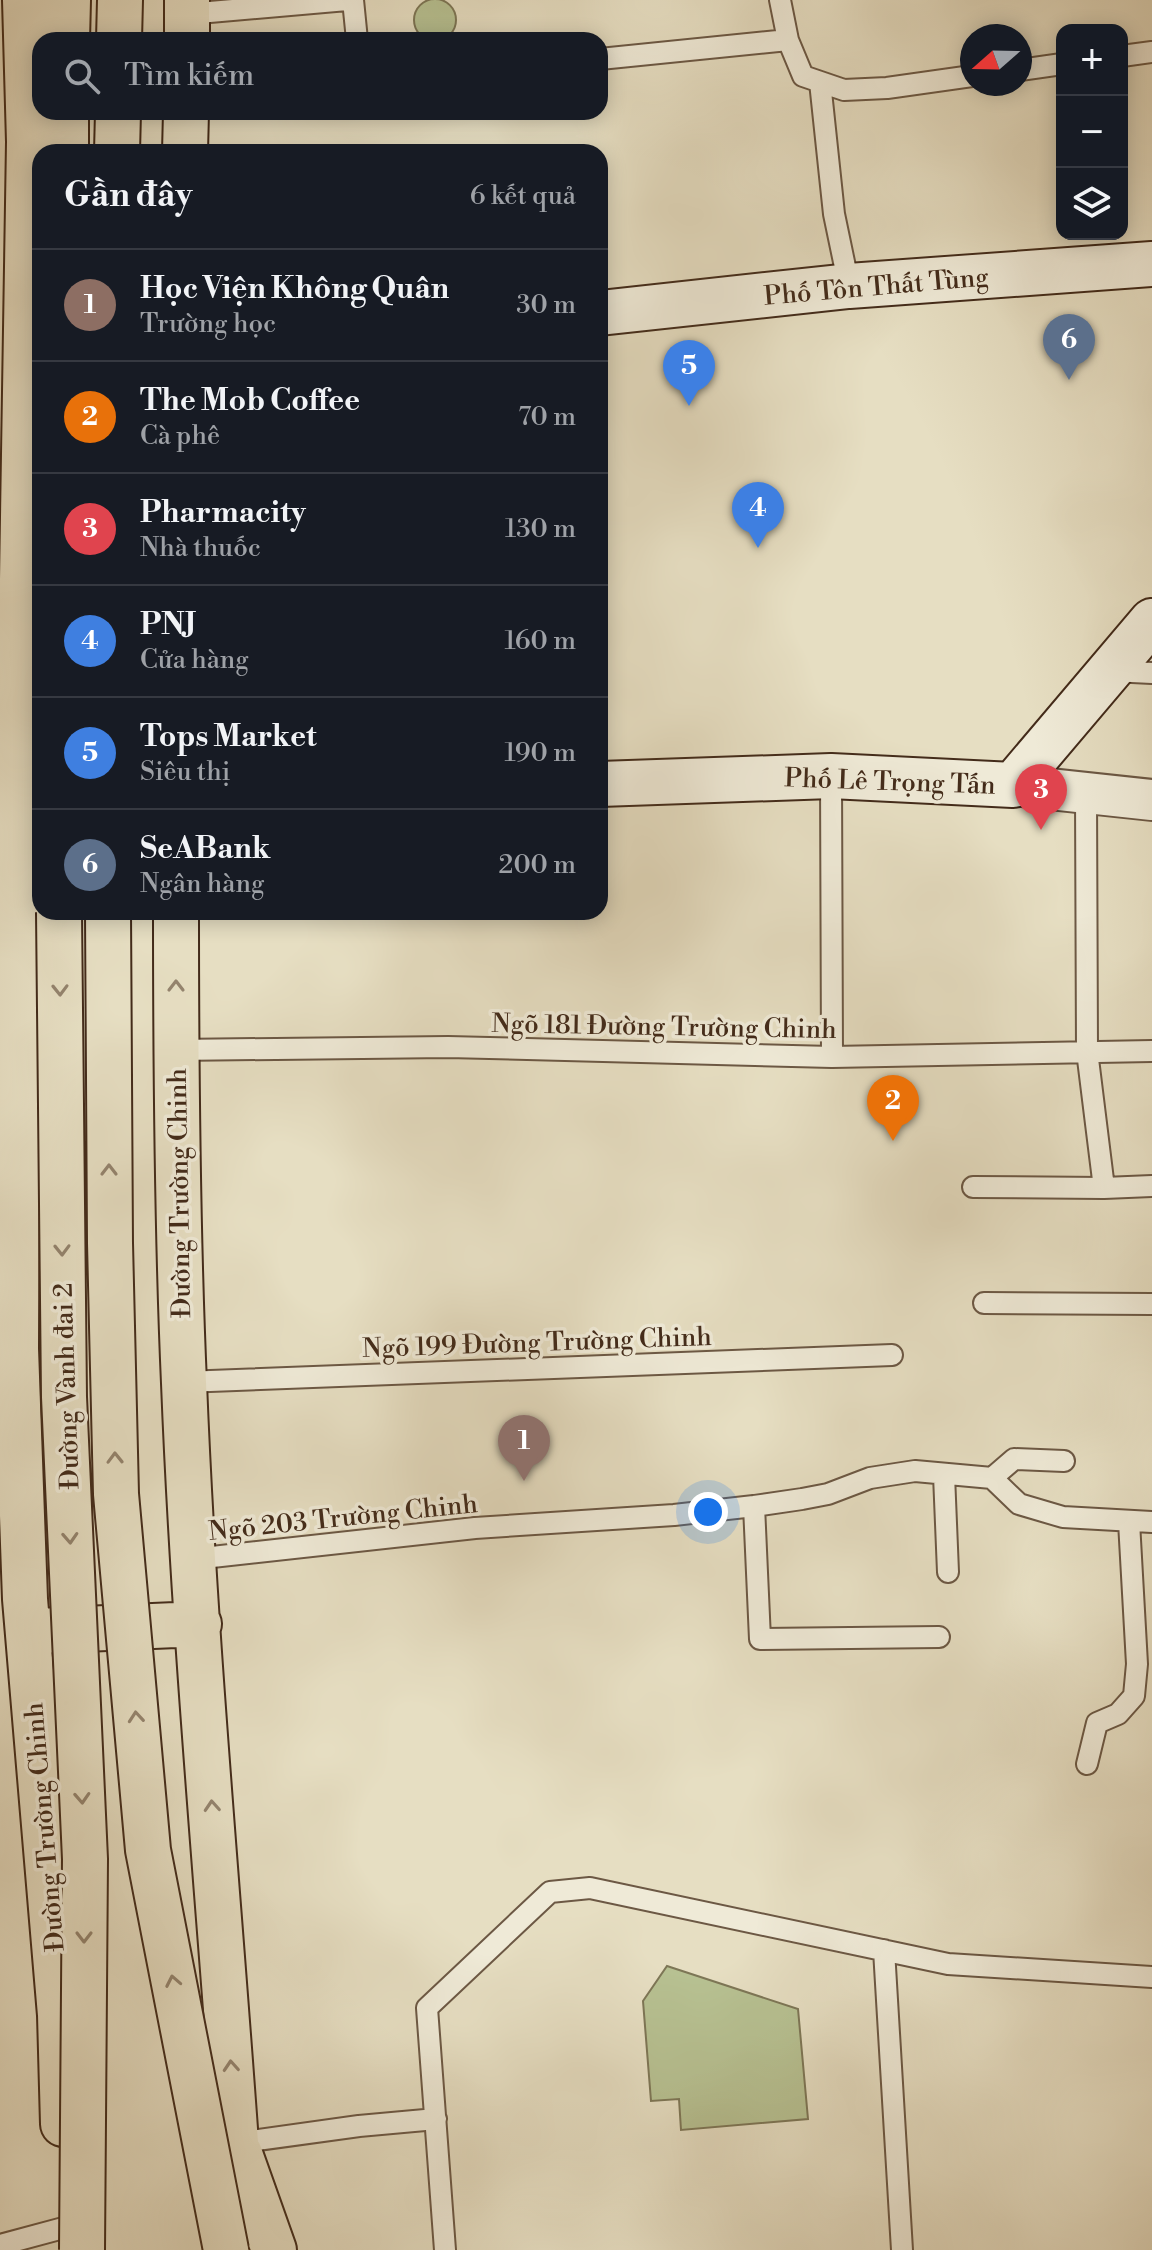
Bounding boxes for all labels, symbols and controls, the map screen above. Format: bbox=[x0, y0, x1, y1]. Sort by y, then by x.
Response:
north arrow bbox=[960, 24, 1032, 96]
map controls bbox=[1056, 24, 1128, 240]
button: + bbox=[1056, 24, 1128, 96]
search box bbox=[32, 32, 608, 120]
icon: search bbox=[60, 54, 104, 98]
text: Tìm kiếm bbox=[124, 57, 254, 95]
button: − bbox=[1056, 96, 1128, 168]
button: layers bbox=[1056, 168, 1128, 240]
text: Gần đây bbox=[64, 175, 192, 217]
text: 6 kết quả bbox=[470, 180, 576, 212]
street label: Phố Tôn Thất Tùng bbox=[762, 261, 990, 313]
text: Học Viện Không Quân bbox=[140, 270, 449, 308]
text: 1 bbox=[84, 289, 96, 321]
text: 30 m bbox=[516, 289, 576, 321]
text: Trường học bbox=[140, 308, 276, 340]
pin: 6 bbox=[1043, 314, 1095, 380]
pin: 5 bbox=[663, 340, 715, 406]
text: The Mob Coffee bbox=[140, 382, 360, 420]
text: 2 bbox=[82, 401, 98, 433]
text: 70 m bbox=[518, 401, 576, 433]
text: Cà phê bbox=[140, 420, 220, 452]
pin: 4 bbox=[732, 482, 784, 548]
text: Pharmacity bbox=[140, 494, 306, 532]
text: 3 bbox=[82, 513, 98, 545]
text: 130 m bbox=[505, 513, 576, 545]
text: Nhà thuốc bbox=[140, 532, 261, 564]
text: PNJ bbox=[140, 606, 196, 644]
text: 4 bbox=[81, 625, 99, 657]
text: 160 m bbox=[505, 625, 576, 657]
text: Cửa hàng bbox=[140, 644, 249, 676]
text: Tops Market bbox=[140, 718, 317, 756]
text: 5 bbox=[82, 737, 98, 769]
text: 190 m bbox=[505, 737, 576, 769]
text: Siêu thị bbox=[140, 756, 230, 788]
street label: Phố Lê Trọng Tấn bbox=[784, 762, 996, 802]
pin: 3 bbox=[1015, 764, 1067, 830]
text: SeABank bbox=[140, 830, 270, 868]
text: 6 bbox=[82, 849, 98, 881]
text: 200 m bbox=[499, 849, 576, 881]
text: Ngân hàng bbox=[140, 868, 264, 900]
one-way arrow bbox=[167, 979, 185, 992]
one-way arrow bbox=[51, 984, 69, 997]
street label: Ngõ 181 Đường Trường Chinh bbox=[491, 1008, 837, 1046]
street label: Đường Trường Chinh bbox=[162, 1068, 198, 1318]
pin: 2 bbox=[867, 1075, 919, 1141]
one-way arrow bbox=[100, 1163, 118, 1176]
one-way arrow bbox=[54, 1244, 71, 1257]
street label: Đường Vành đai 2 bbox=[47, 1282, 87, 1490]
street label: Ngõ 199 Đường Trường Chinh bbox=[362, 1321, 712, 1365]
pin: 1 bbox=[498, 1415, 550, 1481]
one-way arrow bbox=[106, 1451, 124, 1464]
street label: Ngõ 203 Trường Chinh bbox=[207, 1488, 479, 1548]
your location bbox=[688, 1492, 728, 1532]
one-way arrow bbox=[62, 1532, 79, 1545]
street label: Đường Trường Chinh bbox=[18, 1701, 72, 1953]
one-way arrow bbox=[128, 1710, 145, 1723]
one-way arrow bbox=[74, 1792, 91, 1805]
one-way arrow bbox=[204, 1799, 221, 1812]
one-way arrow bbox=[76, 1931, 93, 1944]
one-way arrow bbox=[166, 1974, 183, 1988]
one-way arrow bbox=[223, 2059, 240, 2072]

